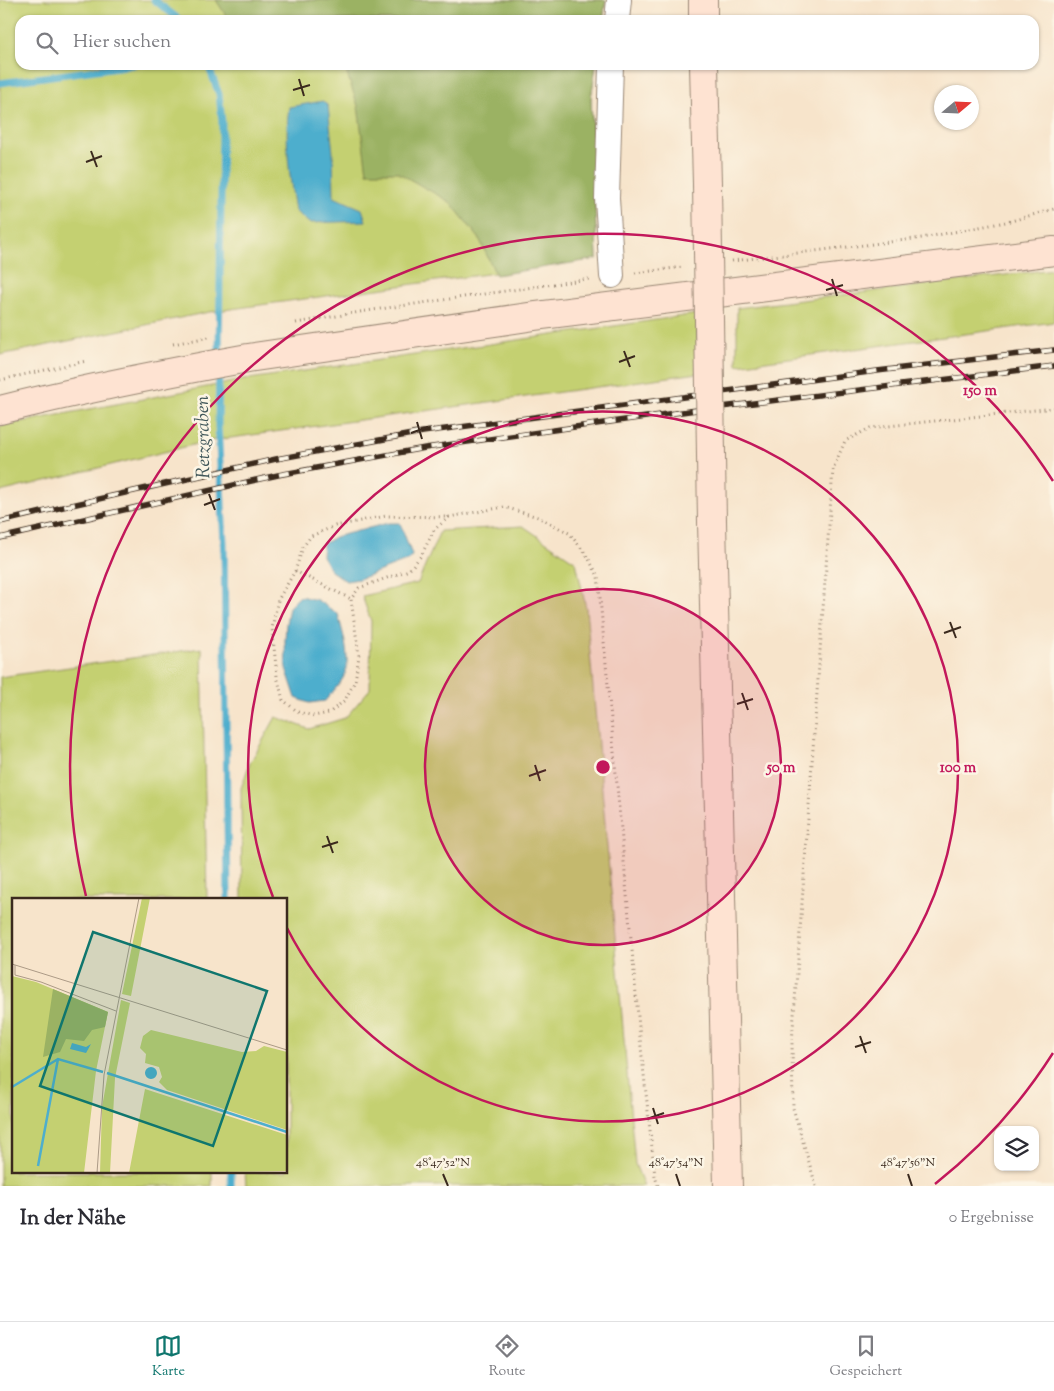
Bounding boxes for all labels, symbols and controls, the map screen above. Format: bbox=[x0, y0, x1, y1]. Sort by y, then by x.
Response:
search box bbox=[15, 15, 1039, 70]
icon: search bbox=[33, 29, 61, 57]
text: Hier suchen bbox=[73, 29, 171, 56]
north arrow bbox=[934, 85, 979, 130]
text: 150 m bbox=[963, 381, 997, 402]
water label: Retzgraben bbox=[190, 395, 218, 479]
centre of rings bbox=[594, 758, 612, 776]
text: 50 m bbox=[766, 758, 796, 779]
text: 100 m bbox=[940, 758, 977, 779]
inset map bbox=[12, 898, 288, 1174]
map controls bbox=[994, 1126, 1039, 1171]
button: layers bbox=[994, 1126, 1039, 1171]
text: 48°47'52"N bbox=[416, 1154, 470, 1172]
text: 48°47'54"N bbox=[649, 1154, 704, 1172]
text: 48°47'56"N bbox=[881, 1154, 936, 1172]
text: In der Nähe bbox=[20, 1204, 126, 1234]
text: 0 Ergebnisse bbox=[949, 1207, 1034, 1230]
tab: Karte bbox=[152, 1332, 185, 1382]
tab: Route bbox=[489, 1332, 526, 1382]
tab: Gespeichert bbox=[829, 1332, 902, 1382]

